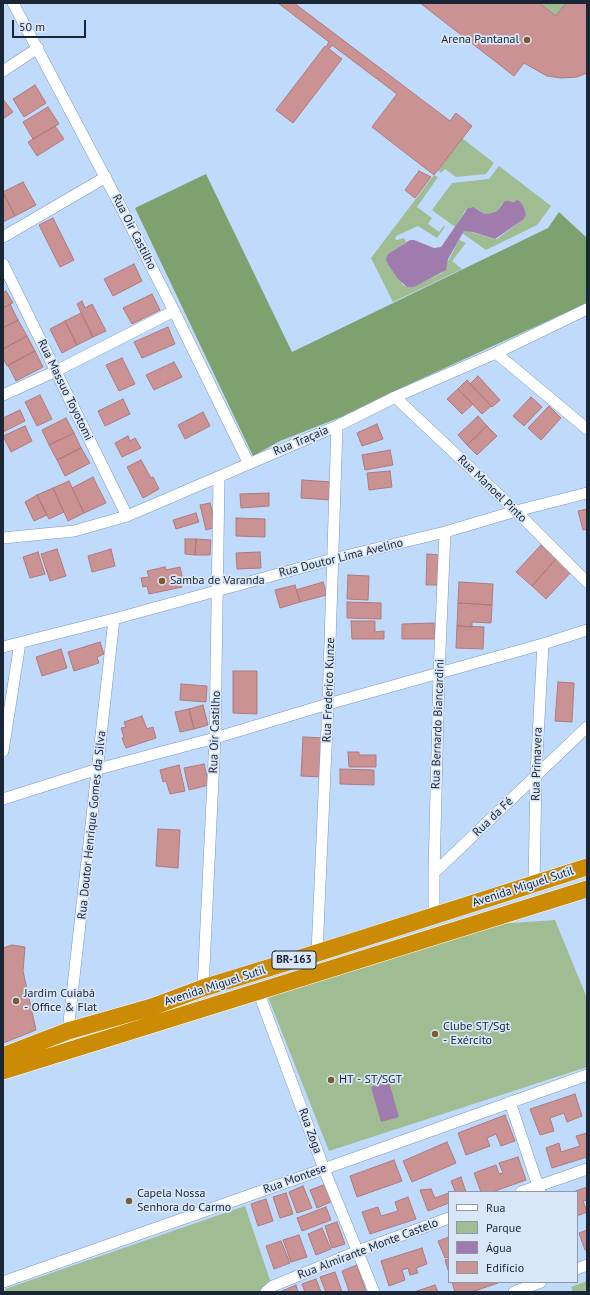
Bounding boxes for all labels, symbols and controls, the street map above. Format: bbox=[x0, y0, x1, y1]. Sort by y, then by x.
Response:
scale bar bbox=[14, 12, 88, 38]
text: 50 m bbox=[19, 19, 45, 34]
place label: Arena Pantanal bbox=[441, 33, 519, 47]
marker: Arena Pantanal bbox=[522, 35, 532, 45]
street label: Rua Oir Castilho bbox=[109, 192, 159, 272]
street label: Rua Massuo Toyotomi bbox=[34, 337, 96, 443]
street label: Rua Traçaia bbox=[271, 423, 331, 459]
street label: Rua Manoel Pinto bbox=[454, 452, 530, 526]
street label: Rua Doutor Lima Avelino bbox=[277, 536, 405, 580]
place label: Samba de Varanda bbox=[170, 574, 265, 588]
marker: Samba de Varanda bbox=[157, 576, 167, 586]
street label: Rua Frederico Kunze bbox=[320, 637, 338, 743]
street label: Rua Bernardo Biancardini bbox=[429, 659, 447, 789]
street label: Rua Oir Castilho bbox=[206, 690, 224, 774]
street label: Rua Primavera bbox=[529, 727, 545, 801]
street label: Rua Doutor Henrique Gomes da Silva bbox=[75, 730, 109, 920]
street label: Rua da Fé bbox=[470, 794, 516, 840]
street label: Avenida Miguel Sutil bbox=[470, 864, 576, 910]
road number: BR-163 bbox=[272, 951, 316, 969]
street label: Avenida Miguel Sutil bbox=[162, 963, 268, 1009]
place label: Jardim Cuiabá - Office & Flat bbox=[24, 987, 97, 1015]
marker: Jardim Cuiabá - Office & Flat bbox=[11, 996, 21, 1006]
place label: Clube ST/Sgt - Exército bbox=[443, 1020, 510, 1048]
marker: Clube ST/Sgt - Exército bbox=[430, 1029, 440, 1039]
place label: HT - ST/SGT bbox=[339, 1073, 402, 1087]
marker: HT - ST/SGT bbox=[326, 1075, 336, 1085]
street label: Rua Zoga bbox=[295, 1106, 325, 1156]
street label: Rua Montese bbox=[261, 1161, 329, 1197]
place label: Capela Nossa Senhora do Carmo bbox=[137, 1187, 231, 1215]
legend bbox=[448, 1191, 578, 1283]
marker: Capela Nossa Senhora do Carmo bbox=[124, 1196, 134, 1206]
text: Rua bbox=[486, 1200, 505, 1215]
street label: Rua Almirante Monte Castelo bbox=[296, 1216, 440, 1282]
text: Parque bbox=[486, 1220, 521, 1235]
text: Água bbox=[486, 1240, 512, 1255]
text: Edifício bbox=[486, 1260, 524, 1275]

